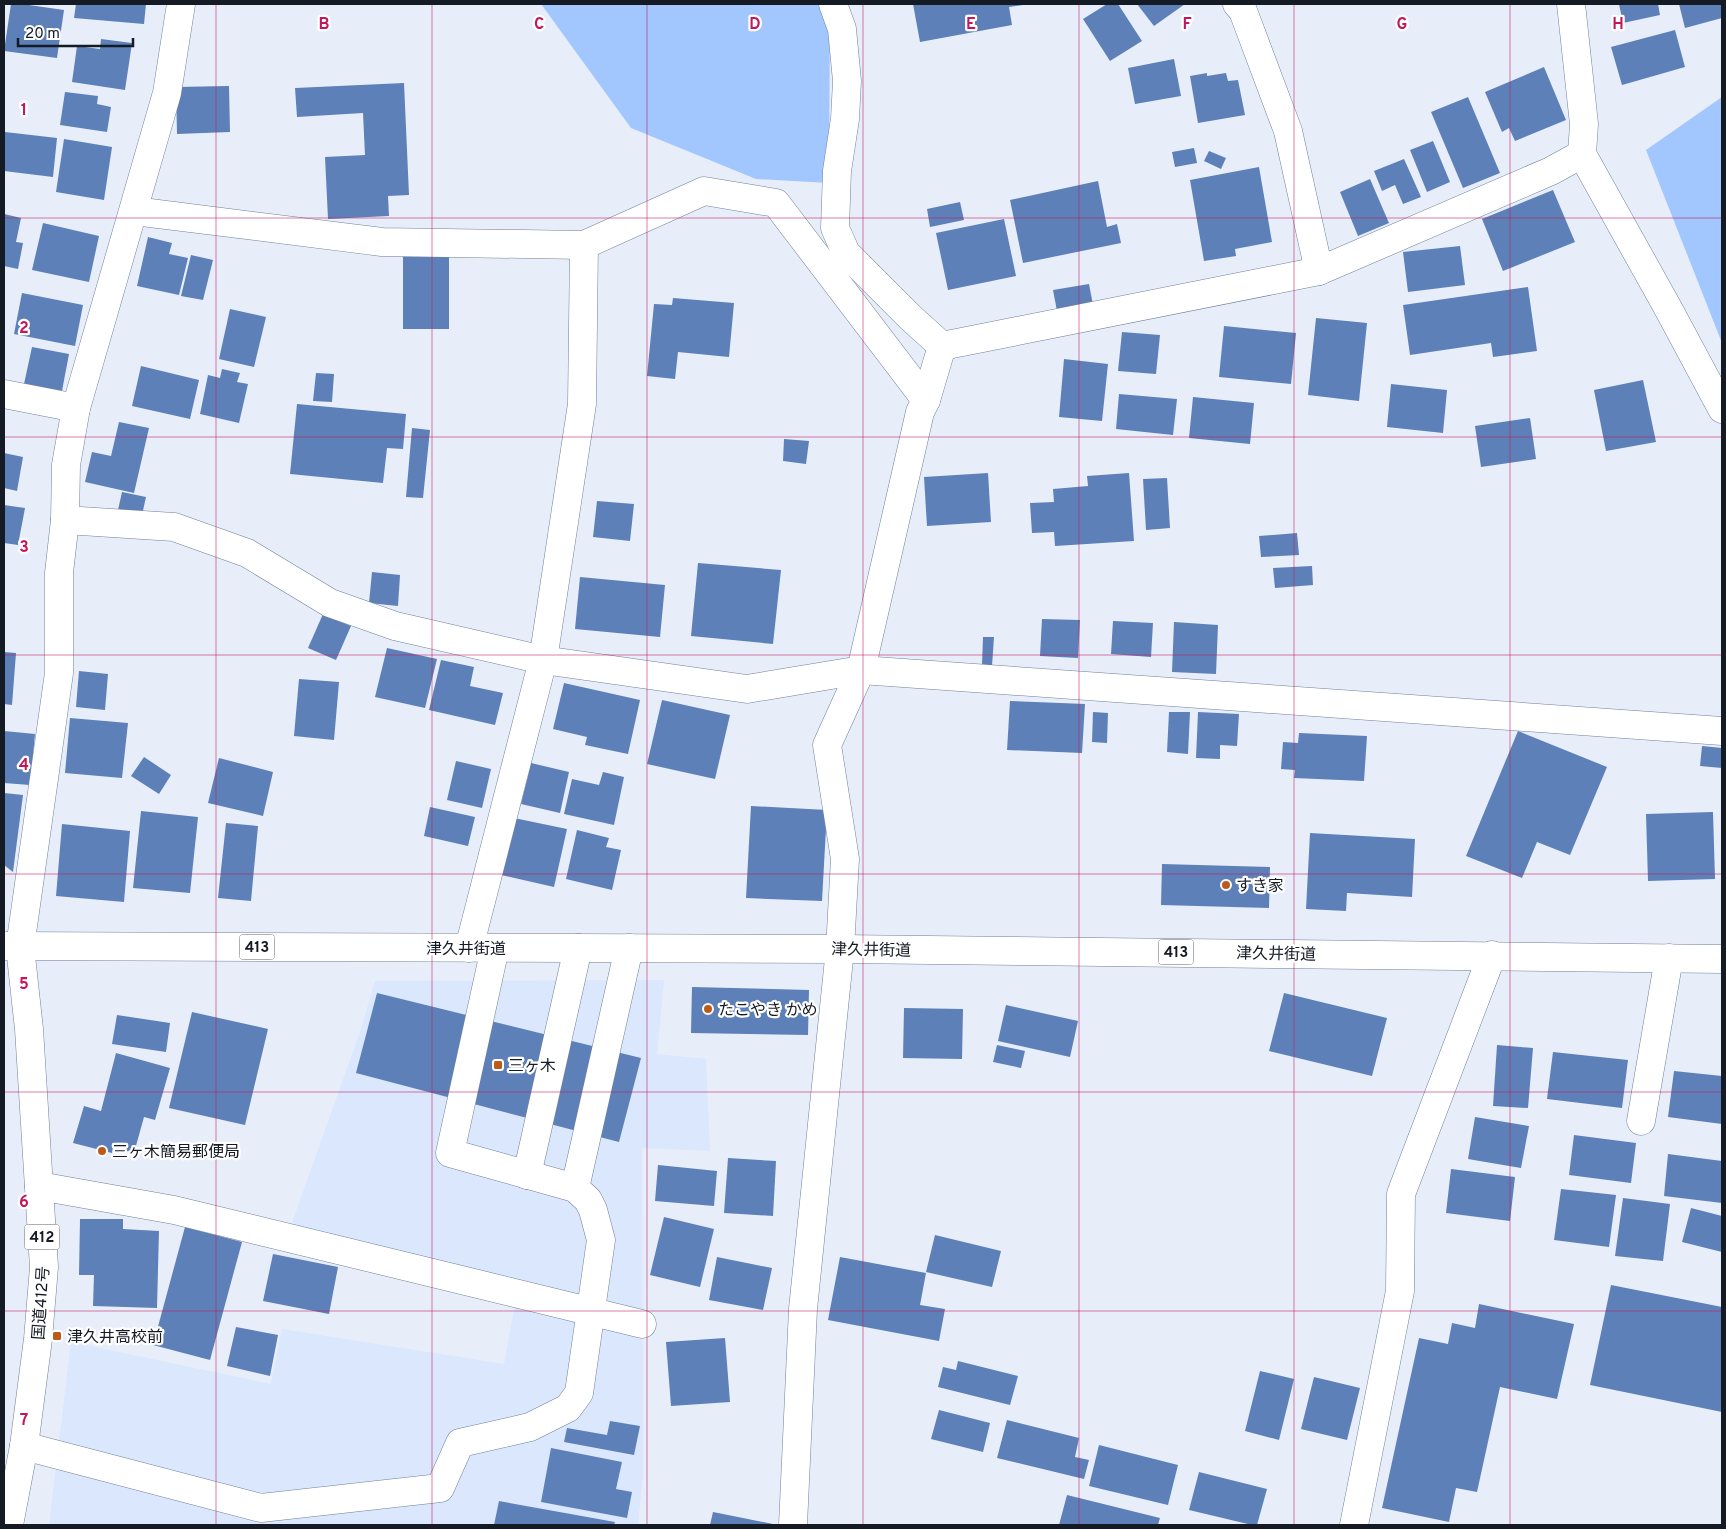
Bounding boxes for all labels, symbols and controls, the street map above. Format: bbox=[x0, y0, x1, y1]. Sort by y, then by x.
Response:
scale bar bbox=[18, 15, 132, 47]
text: B bbox=[318, 15, 330, 35]
text: C bbox=[534, 15, 544, 35]
text: D bbox=[749, 15, 761, 35]
text: E bbox=[966, 15, 976, 35]
text: F bbox=[1182, 15, 1192, 35]
text: G bbox=[1397, 15, 1407, 35]
text: H bbox=[1612, 15, 1624, 35]
text: 20 m bbox=[25, 25, 60, 44]
text: 1 bbox=[21, 101, 27, 121]
text: 2 bbox=[19, 319, 29, 339]
text: 3 bbox=[19, 538, 29, 558]
text: 4 bbox=[19, 756, 29, 776]
place label: すき家 bbox=[1236, 877, 1284, 897]
marker: すき家 bbox=[1220, 879, 1232, 891]
road number: 413 bbox=[240, 934, 274, 960]
street label: 津久井街道 bbox=[426, 940, 506, 960]
street label: 津久井街道 bbox=[831, 940, 911, 962]
road number: 413 bbox=[1158, 940, 1194, 964]
street label: 津久井街道 bbox=[1236, 944, 1316, 966]
text: 5 bbox=[19, 975, 29, 995]
place label: たこやき かめ bbox=[718, 1001, 818, 1021]
marker: たこやき かめ bbox=[702, 1003, 714, 1015]
place label: 三ヶ木 bbox=[508, 1057, 556, 1077]
marker: 三ヶ木 bbox=[492, 1059, 504, 1071]
place label: 三ヶ木簡易郵便局 bbox=[112, 1143, 240, 1163]
marker: 三ヶ木簡易郵便局 bbox=[96, 1145, 108, 1157]
text: 6 bbox=[19, 1193, 29, 1213]
road number: 412 bbox=[24, 1224, 60, 1250]
street label: 国道412号 bbox=[29, 1266, 55, 1341]
place label: 津久井高校前 bbox=[67, 1328, 163, 1348]
marker: 津久井高校前 bbox=[51, 1330, 63, 1342]
text: 7 bbox=[20, 1411, 28, 1431]

